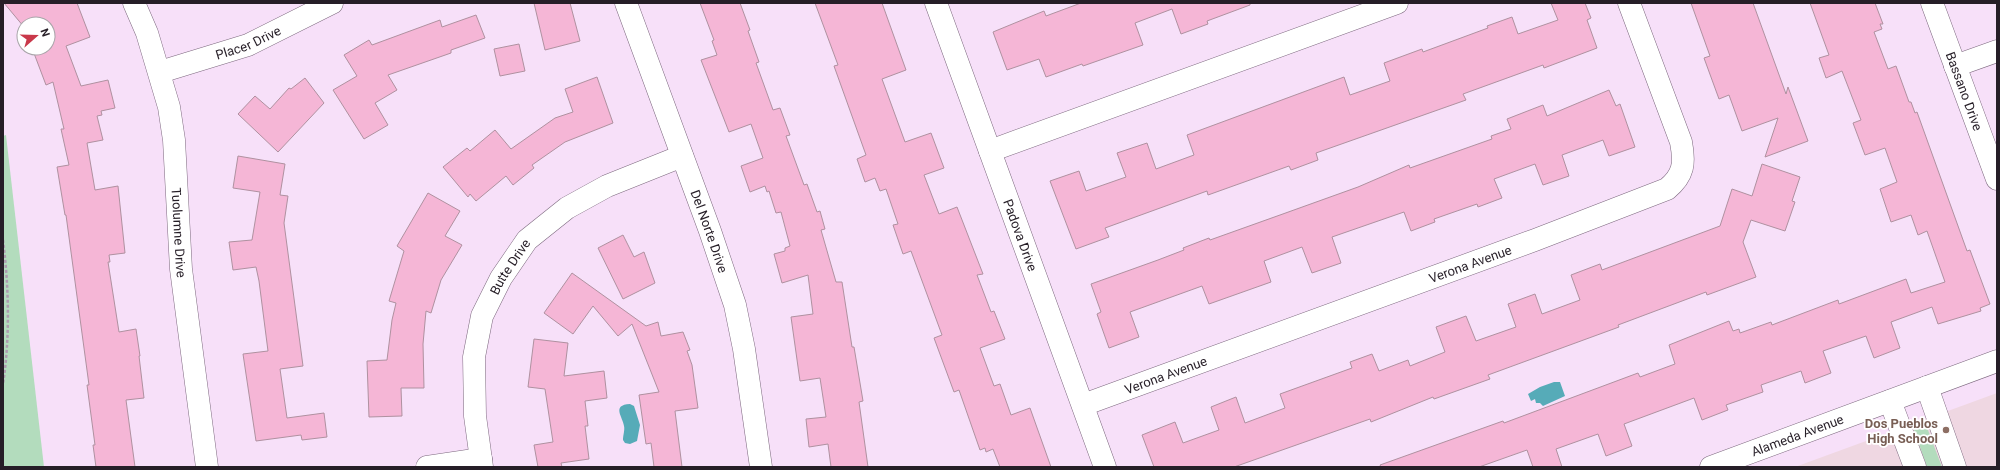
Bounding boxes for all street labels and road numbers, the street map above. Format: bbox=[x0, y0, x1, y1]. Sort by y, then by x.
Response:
street label: Placer Drive bbox=[214, 22, 283, 62]
street label: Bassano Drive bbox=[1943, 50, 1986, 133]
street label: Tuolumne Drive bbox=[169, 187, 190, 279]
street label: Del Norte Drive bbox=[688, 188, 731, 275]
street label: Padova Drive bbox=[1001, 197, 1041, 273]
street label: Butte Drive bbox=[487, 236, 533, 297]
street label: Verona Avenue bbox=[1427, 242, 1513, 286]
street label: Verona Avenue bbox=[1122, 353, 1209, 397]
street label: Alameda Avenue bbox=[1749, 411, 1846, 459]

